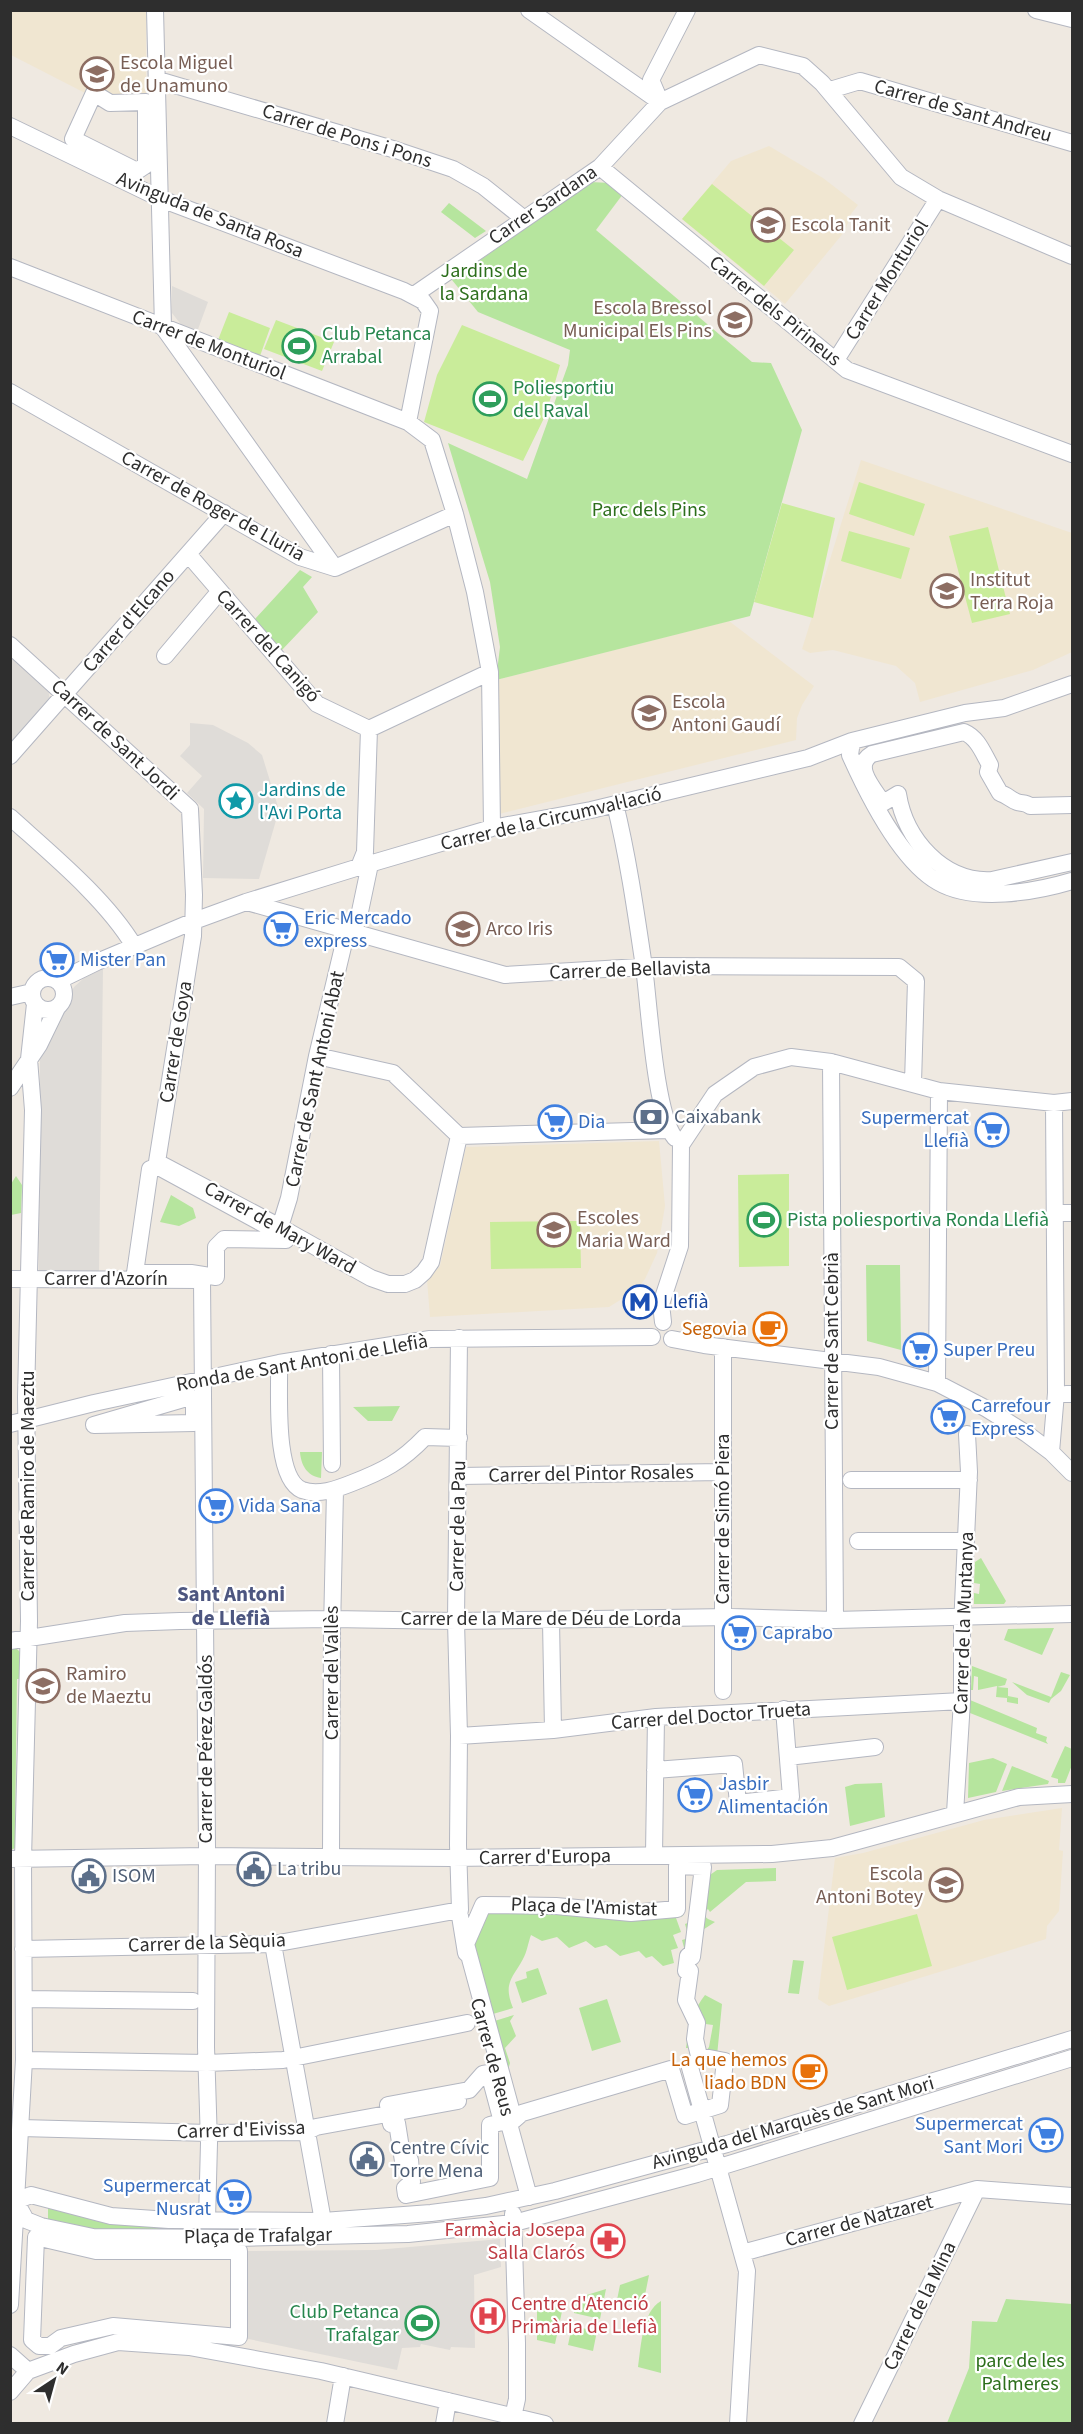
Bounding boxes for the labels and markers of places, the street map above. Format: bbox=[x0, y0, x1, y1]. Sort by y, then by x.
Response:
place label: Escola Miguel de Unamuno bbox=[120, 49, 233, 100]
school or university icon: Escola Miguel de Unamuno bbox=[79, 56, 115, 92]
school or university icon: Escola Tanit bbox=[750, 207, 786, 243]
place label: Escola Tanit bbox=[791, 211, 891, 239]
place label: Escola Bressol Municipal Els Pins bbox=[563, 294, 712, 345]
school or university icon: Escola Bressol Municipal Els Pins bbox=[717, 302, 753, 338]
place label: Club Petanca Arrabal bbox=[322, 320, 431, 371]
sports icon: Club Petanca Arrabal bbox=[281, 328, 317, 364]
place label: Poliesportiu del Raval bbox=[513, 374, 614, 425]
sports icon: Poliesportiu del Raval bbox=[472, 381, 508, 417]
place label: Institut Terra Roja bbox=[970, 566, 1054, 617]
school or university icon: Institut Terra Roja bbox=[929, 573, 965, 609]
place label: Escola Antoni Gaudí bbox=[672, 688, 781, 739]
school or university icon: Escola Antoni Gaudí bbox=[631, 695, 667, 731]
place label: Jardins de l'Avi Porta bbox=[259, 776, 346, 827]
place icon: Jardins de l'Avi Porta bbox=[218, 783, 254, 819]
place label: Eric Mercado express bbox=[304, 904, 412, 955]
supermarket icon: Eric Mercado express bbox=[263, 911, 299, 947]
school or university icon: Arco Iris bbox=[445, 911, 481, 947]
place label: Arco Iris bbox=[486, 915, 553, 943]
supermarket icon: Mister Pan bbox=[39, 942, 75, 978]
place label: Mister Pan bbox=[80, 946, 166, 974]
bank icon: Caixabank bbox=[633, 1099, 669, 1135]
place label: Caixabank bbox=[674, 1103, 761, 1131]
supermarket icon: Dia bbox=[537, 1104, 573, 1140]
place label: Supermercat Llefià bbox=[861, 1104, 969, 1155]
place label: Dia bbox=[578, 1108, 605, 1136]
supermarket icon: Supermercat Llefià bbox=[974, 1112, 1010, 1148]
sports icon: Pista poliesportiva Ronda Llefià bbox=[746, 1202, 782, 1238]
place label: Escoles Maria Ward bbox=[577, 1204, 671, 1255]
place label: Pista poliesportiva Ronda Llefià bbox=[787, 1206, 1049, 1234]
school or university icon: Escoles Maria Ward bbox=[536, 1212, 572, 1248]
metro station icon: Llefià bbox=[622, 1284, 658, 1320]
place label: Llefià bbox=[663, 1288, 709, 1316]
cafe icon: Segovia bbox=[752, 1311, 788, 1347]
place label: Segovia bbox=[682, 1315, 747, 1343]
supermarket icon: Super Preu bbox=[902, 1332, 938, 1368]
place label: Super Preu bbox=[943, 1336, 1035, 1364]
place label: Carrefour Express bbox=[971, 1392, 1050, 1443]
supermarket icon: Carrefour Express bbox=[930, 1399, 966, 1435]
supermarket icon: Vida Sana bbox=[198, 1488, 234, 1524]
place label: Vida Sana bbox=[239, 1492, 321, 1520]
supermarket icon: Caprabo bbox=[721, 1615, 757, 1651]
place label: Caprabo bbox=[762, 1619, 833, 1647]
place label: Ramiro de Maeztu bbox=[66, 1660, 152, 1711]
school or university icon: Ramiro de Maeztu bbox=[25, 1668, 61, 1704]
place label: Jasbir Alimentación bbox=[718, 1770, 829, 1821]
supermarket icon: Jasbir Alimentación bbox=[677, 1777, 713, 1813]
public building icon: La tribu bbox=[236, 1851, 272, 1887]
place label: La tribu bbox=[277, 1855, 341, 1883]
public building icon: ISOM bbox=[71, 1858, 107, 1894]
place label: Escola Antoni Botey bbox=[816, 1860, 924, 1911]
place label: ISOM bbox=[112, 1862, 156, 1890]
school or university icon: Escola Antoni Botey bbox=[928, 1867, 964, 1903]
place label: La que hemos liado BDN bbox=[671, 2046, 787, 2097]
cafe icon: La que hemos liado BDN bbox=[792, 2054, 828, 2090]
place label: Supermercat Sant Mori bbox=[915, 2110, 1023, 2161]
supermarket icon: Supermercat Sant Mori bbox=[1028, 2117, 1064, 2153]
place label: Centre Cívic Torre Mena bbox=[390, 2134, 489, 2185]
public building icon: Centre Cívic Torre Mena bbox=[349, 2141, 385, 2177]
place label: Supermercat Nusrat bbox=[103, 2172, 211, 2223]
supermarket icon: Supermercat Nusrat bbox=[216, 2179, 252, 2215]
place label: Farmàcia Josepa Salla Clarós bbox=[444, 2216, 585, 2267]
pharmacy icon: Farmàcia Josepa Salla Clarós bbox=[590, 2223, 626, 2259]
place label: Centre d'Atenció Primària de Llefià bbox=[511, 2290, 657, 2341]
place label: Club Petanca Trafalgar bbox=[290, 2298, 399, 2349]
hospital icon: Centre d'Atenció Primària de Llefià bbox=[470, 2298, 506, 2334]
sports icon: Club Petanca Trafalgar bbox=[404, 2305, 440, 2341]

